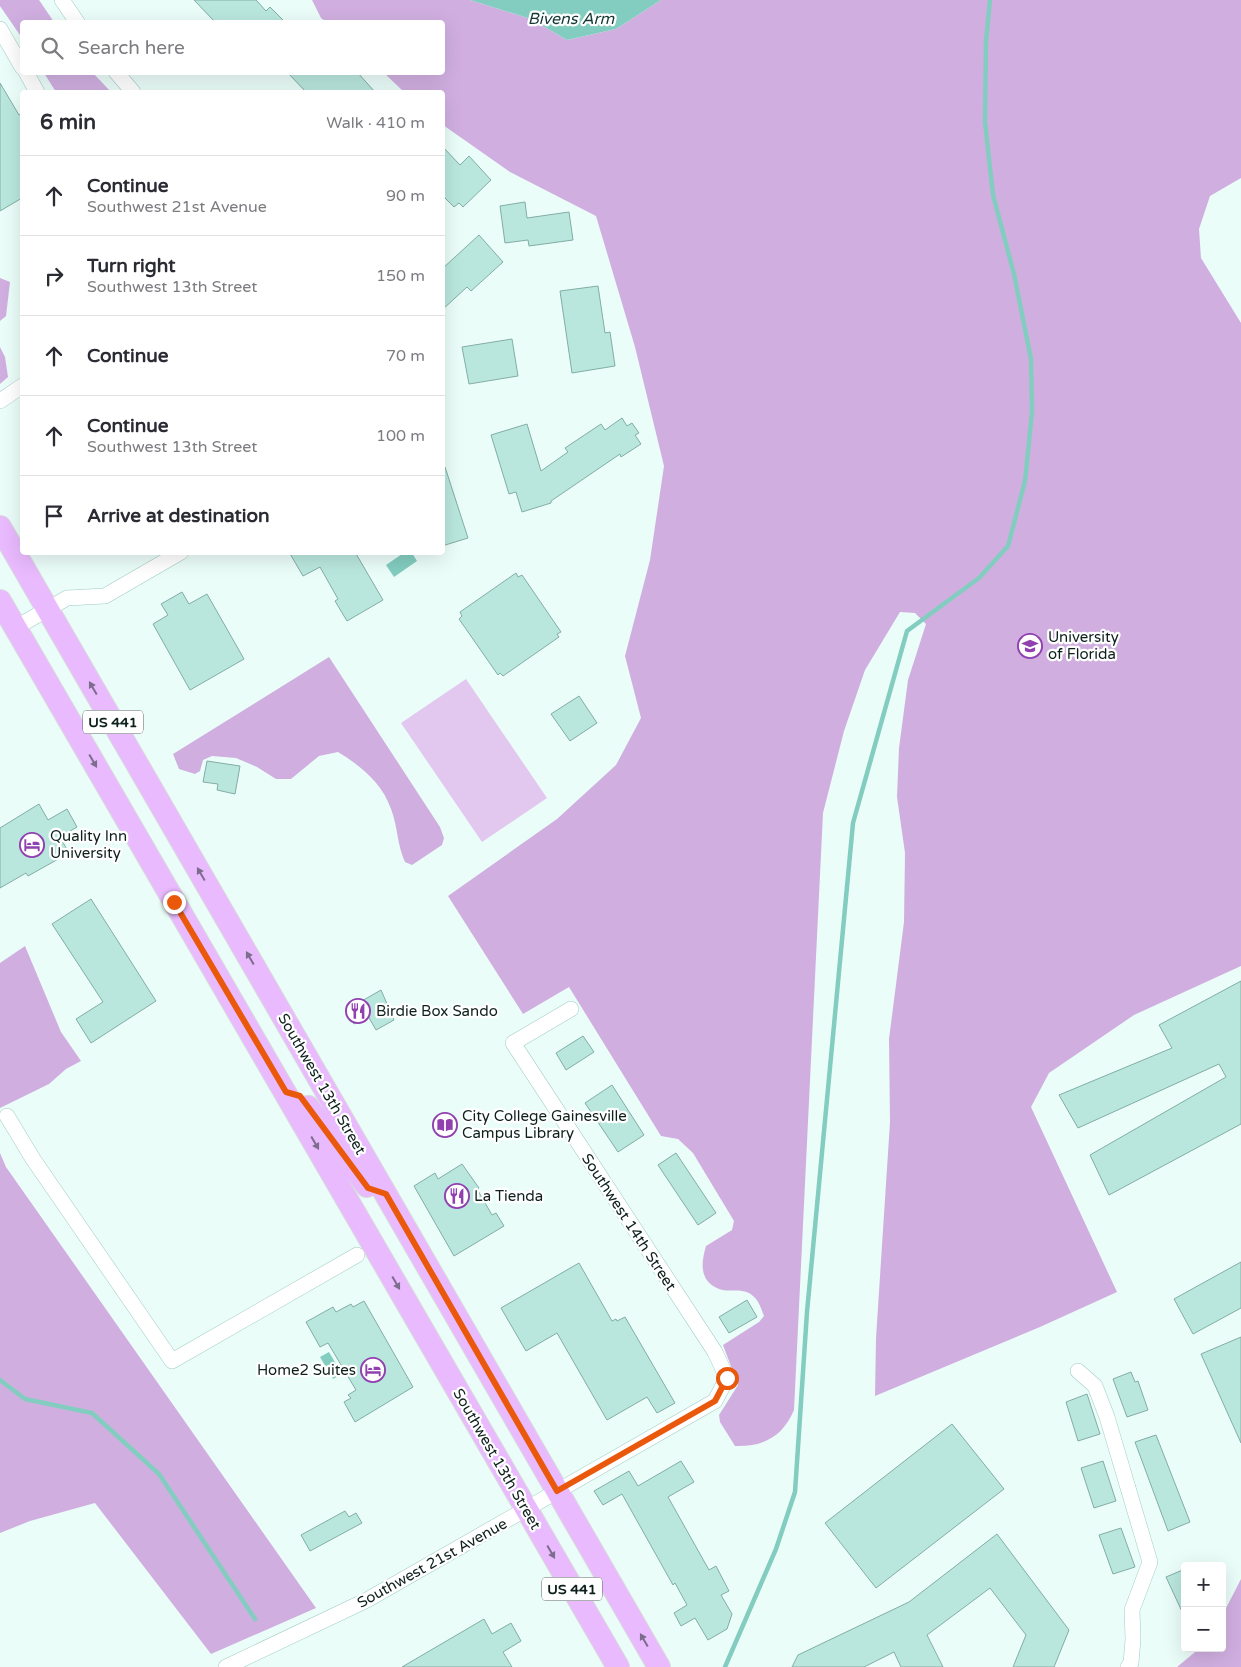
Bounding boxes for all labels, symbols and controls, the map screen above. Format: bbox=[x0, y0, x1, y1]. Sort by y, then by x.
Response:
water label: Bivens Arm bbox=[528, 9, 615, 29]
search box bbox=[20, 20, 445, 75]
icon: search bbox=[38, 34, 66, 62]
text: Search here bbox=[78, 37, 185, 59]
text: 6 min bbox=[40, 110, 96, 135]
text: Walk · 410 m bbox=[326, 113, 425, 133]
text: Continue bbox=[87, 175, 169, 197]
icon: ahead bbox=[40, 182, 68, 210]
text: 90 m bbox=[386, 186, 425, 206]
text: Southwest 21st Avenue bbox=[87, 197, 267, 217]
text: Turn right bbox=[87, 255, 175, 277]
icon: right bbox=[40, 262, 68, 290]
text: 150 m bbox=[376, 266, 425, 286]
text: Southwest 13th Street bbox=[87, 277, 257, 297]
icon: ahead bbox=[40, 342, 68, 370]
text: Continue bbox=[87, 345, 169, 367]
text: 70 m bbox=[386, 346, 425, 366]
text: Continue bbox=[87, 415, 169, 437]
icon: ahead bbox=[40, 422, 68, 450]
text: 100 m bbox=[376, 426, 425, 446]
text: Southwest 13th Street bbox=[87, 437, 257, 457]
icon: arrive bbox=[40, 502, 68, 530]
text: Arrive at destination bbox=[87, 505, 270, 527]
place label: University of Florida bbox=[1048, 628, 1119, 663]
school or university icon: University of Florida bbox=[1017, 633, 1043, 659]
one-way arrow bbox=[89, 681, 97, 696]
road number: US 441 bbox=[83, 710, 143, 734]
one-way arrow bbox=[88, 754, 97, 767]
place label: Quality Inn University bbox=[50, 827, 127, 862]
hotel icon: Quality Inn University bbox=[19, 832, 45, 858]
one-way arrow bbox=[196, 868, 205, 881]
route end bbox=[163, 891, 186, 914]
one-way arrow bbox=[245, 952, 254, 965]
restaurant icon: Birdie Box Sando bbox=[345, 998, 371, 1024]
place label: Birdie Box Sando bbox=[376, 1002, 498, 1020]
street label: Southwest 13th Street bbox=[274, 1010, 370, 1158]
place label: City College Gainesville Campus Library bbox=[462, 1107, 627, 1142]
library icon: City College Gainesville Campus Library bbox=[432, 1112, 458, 1138]
one-way arrow bbox=[310, 1136, 319, 1149]
street label: Southwest 14th Street bbox=[578, 1150, 680, 1294]
restaurant icon: La Tienda bbox=[444, 1183, 470, 1209]
place label: La Tienda bbox=[474, 1187, 543, 1205]
one-way arrow bbox=[391, 1277, 400, 1290]
hotel icon: Home2 Suites bbox=[360, 1357, 386, 1383]
place label: Home2 Suites bbox=[257, 1361, 356, 1379]
route start bbox=[716, 1367, 739, 1390]
street label: Southwest 13th Street bbox=[449, 1385, 545, 1533]
street label: Southwest 21st Avenue bbox=[354, 1514, 510, 1612]
one-way arrow bbox=[547, 1546, 556, 1559]
map controls bbox=[1181, 1562, 1226, 1652]
button: + bbox=[1181, 1562, 1226, 1607]
road number: US 441 bbox=[542, 1578, 602, 1600]
button: − bbox=[1181, 1607, 1226, 1652]
one-way arrow bbox=[639, 1633, 648, 1646]

